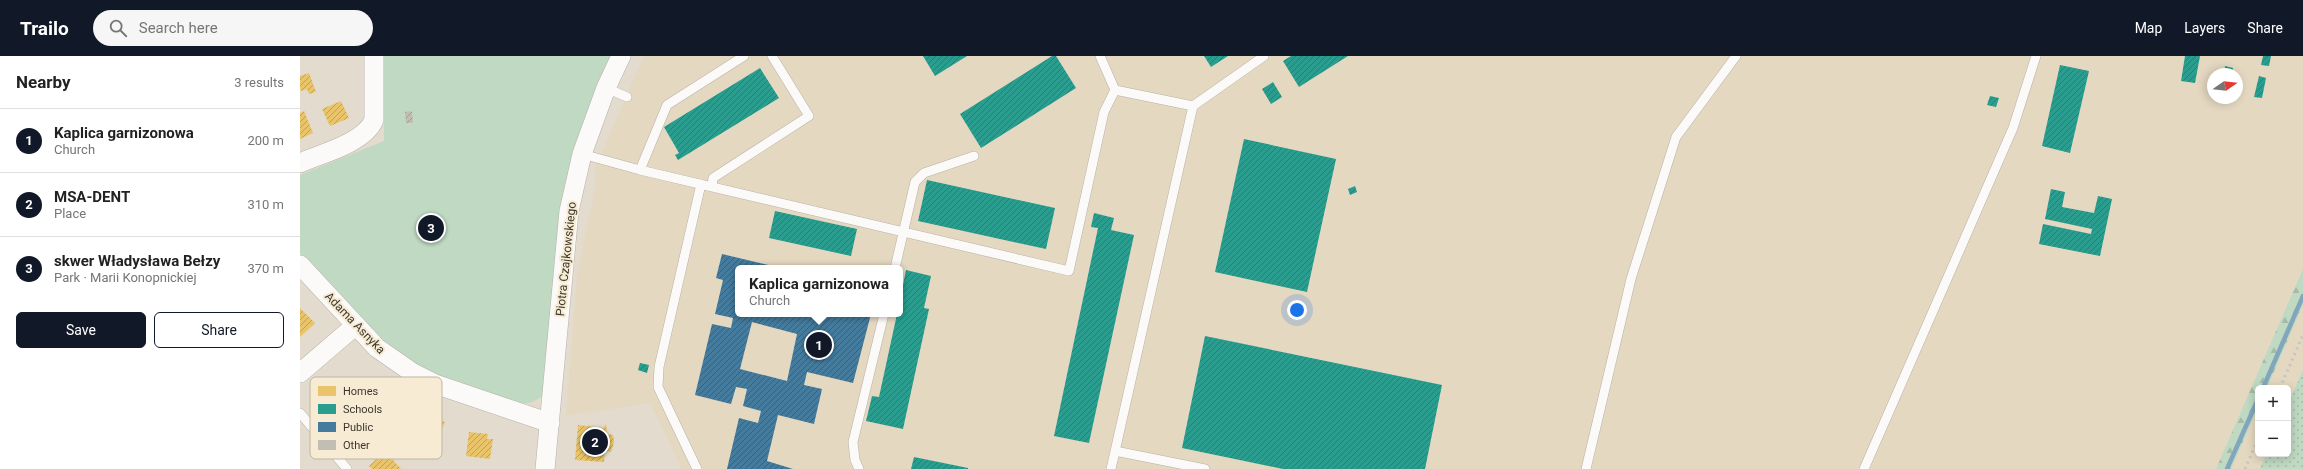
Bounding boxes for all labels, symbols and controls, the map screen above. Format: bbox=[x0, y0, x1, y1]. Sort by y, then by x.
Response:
search box bbox=[93, 10, 373, 46]
text: Trailo bbox=[20, 17, 69, 40]
icon: search bbox=[107, 17, 129, 39]
text: Search here bbox=[139, 19, 218, 37]
text: Map bbox=[2135, 20, 2162, 36]
text: Layers bbox=[2184, 20, 2225, 36]
text: Share bbox=[2247, 20, 2283, 36]
north arrow bbox=[2207, 68, 2243, 104]
text: Nearby bbox=[16, 72, 71, 92]
text: 3 results bbox=[234, 75, 284, 90]
text: Kaplica garnizonowa bbox=[54, 124, 194, 142]
text: 1 bbox=[25, 133, 33, 148]
text: 200 m bbox=[247, 133, 284, 148]
text: Church bbox=[54, 142, 95, 157]
text: MSA-DENT bbox=[54, 188, 130, 206]
text: 2 bbox=[25, 197, 33, 212]
text: 310 m bbox=[247, 197, 284, 212]
street label: Piotra Czajkowskiego bbox=[553, 201, 579, 317]
text: Place bbox=[54, 206, 86, 221]
pin: 3 bbox=[418, 213, 444, 243]
text: skwer Władysława Bełzy bbox=[54, 252, 220, 270]
text: 3 bbox=[25, 261, 33, 276]
text: 370 m bbox=[247, 261, 284, 276]
popup bbox=[735, 265, 903, 317]
text: Park · Marii Konopnickiej bbox=[54, 270, 197, 285]
text: Kaplica garnizonowa bbox=[749, 275, 889, 293]
street label: Adama Asnyka bbox=[322, 289, 388, 357]
text: Church bbox=[749, 293, 790, 308]
your location bbox=[1287, 300, 1307, 320]
button: Save bbox=[16, 312, 146, 348]
button: Share bbox=[154, 312, 284, 348]
pin: 1 bbox=[806, 330, 832, 360]
legend bbox=[310, 377, 442, 459]
text: Homes bbox=[343, 385, 379, 398]
map controls bbox=[2255, 385, 2291, 457]
button: + bbox=[2255, 385, 2291, 421]
text: Schools bbox=[343, 403, 383, 416]
text: Public bbox=[343, 421, 374, 434]
button: − bbox=[2255, 421, 2291, 457]
pin: 2 bbox=[582, 427, 608, 457]
text: Other bbox=[343, 439, 370, 452]

